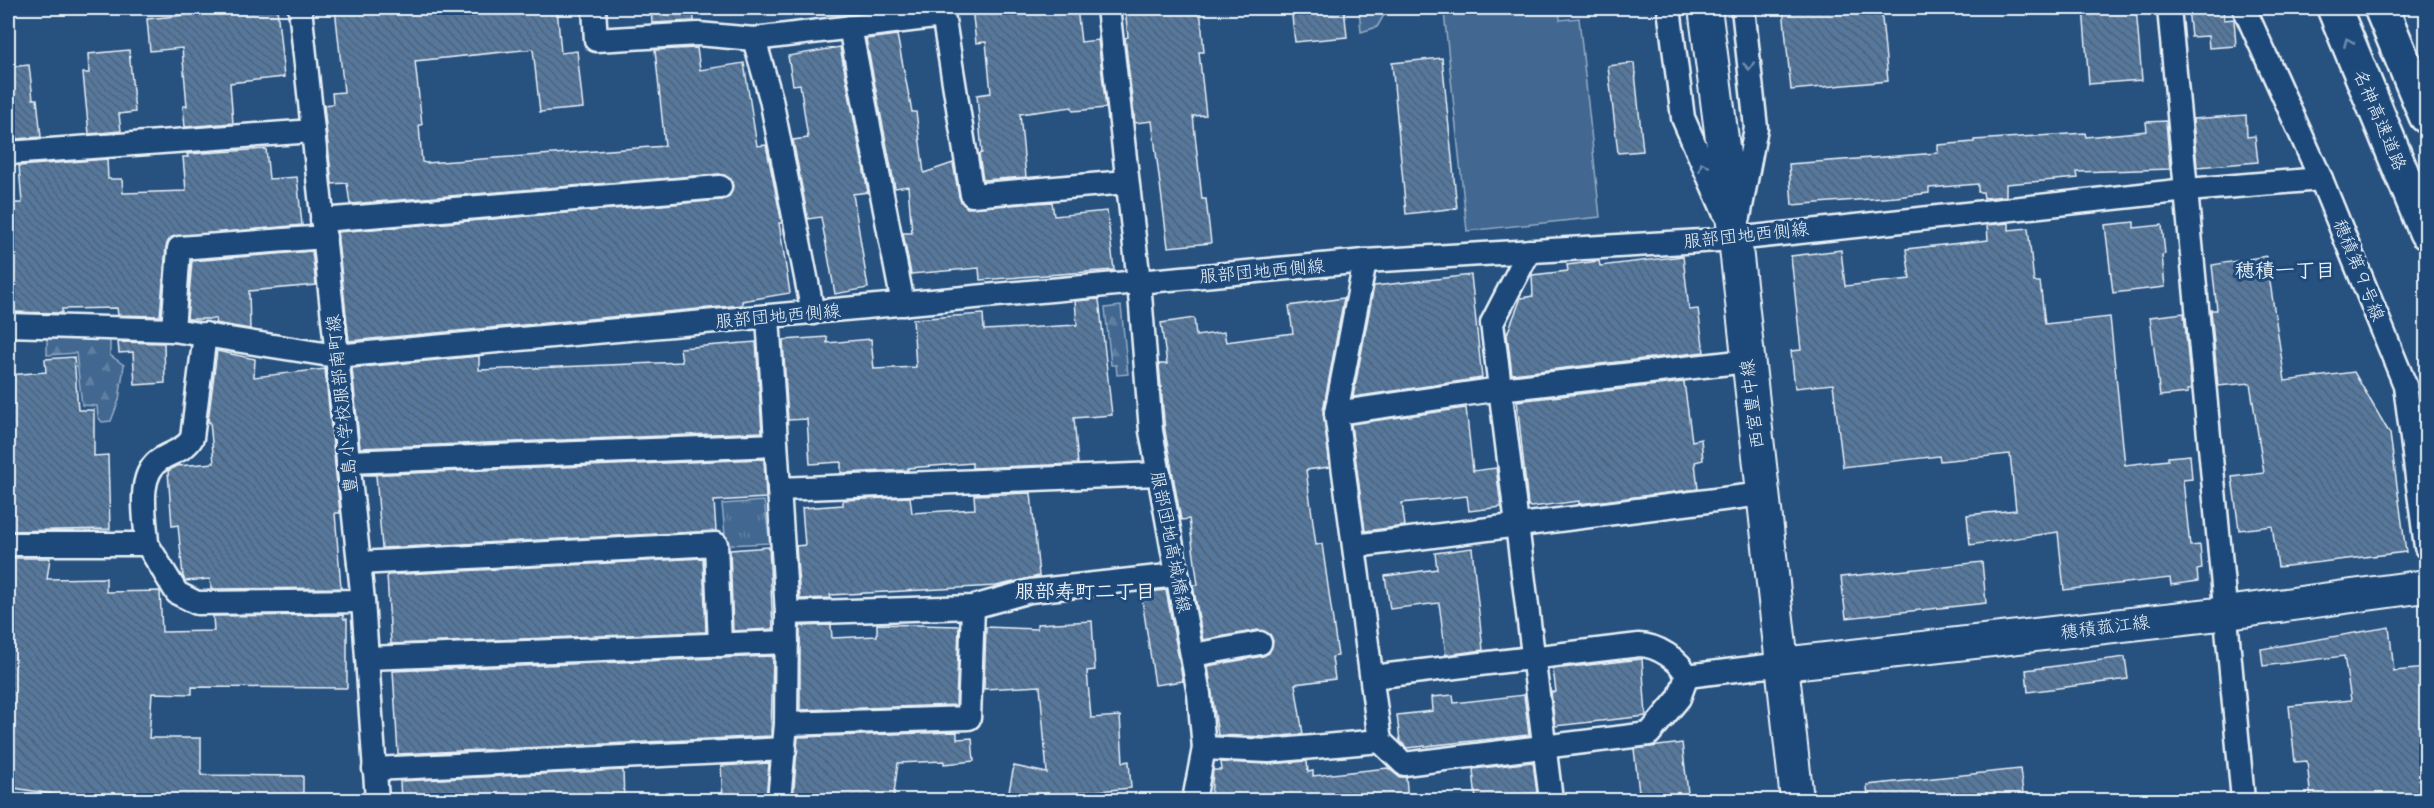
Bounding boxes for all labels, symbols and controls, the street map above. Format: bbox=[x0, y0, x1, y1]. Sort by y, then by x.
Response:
one-way arrow bbox=[2343, 37, 2355, 48]
one-way arrow bbox=[1742, 61, 1755, 70]
street label: 名神高速道路 bbox=[2348, 66, 2411, 174]
one-way arrow bbox=[1699, 161, 1711, 172]
street label: 穂積第９号線 bbox=[2328, 216, 2389, 325]
street label: 服部団地西側線 bbox=[1682, 217, 1810, 254]
street label: 服部団地西側線 bbox=[1198, 255, 1326, 288]
district label: 穂積一丁目 bbox=[2235, 258, 2335, 283]
street label: 服部団地西側線 bbox=[714, 300, 842, 333]
street label: 豊島小学校服部南町線 bbox=[322, 313, 363, 495]
street label: 西宮豊中線 bbox=[1736, 358, 1769, 450]
street label: 服部団地高城橋線 bbox=[1145, 469, 1196, 615]
district label: 服部寿町二丁目 bbox=[1015, 579, 1155, 604]
street label: 穂積菰江線 bbox=[2059, 611, 2151, 644]

